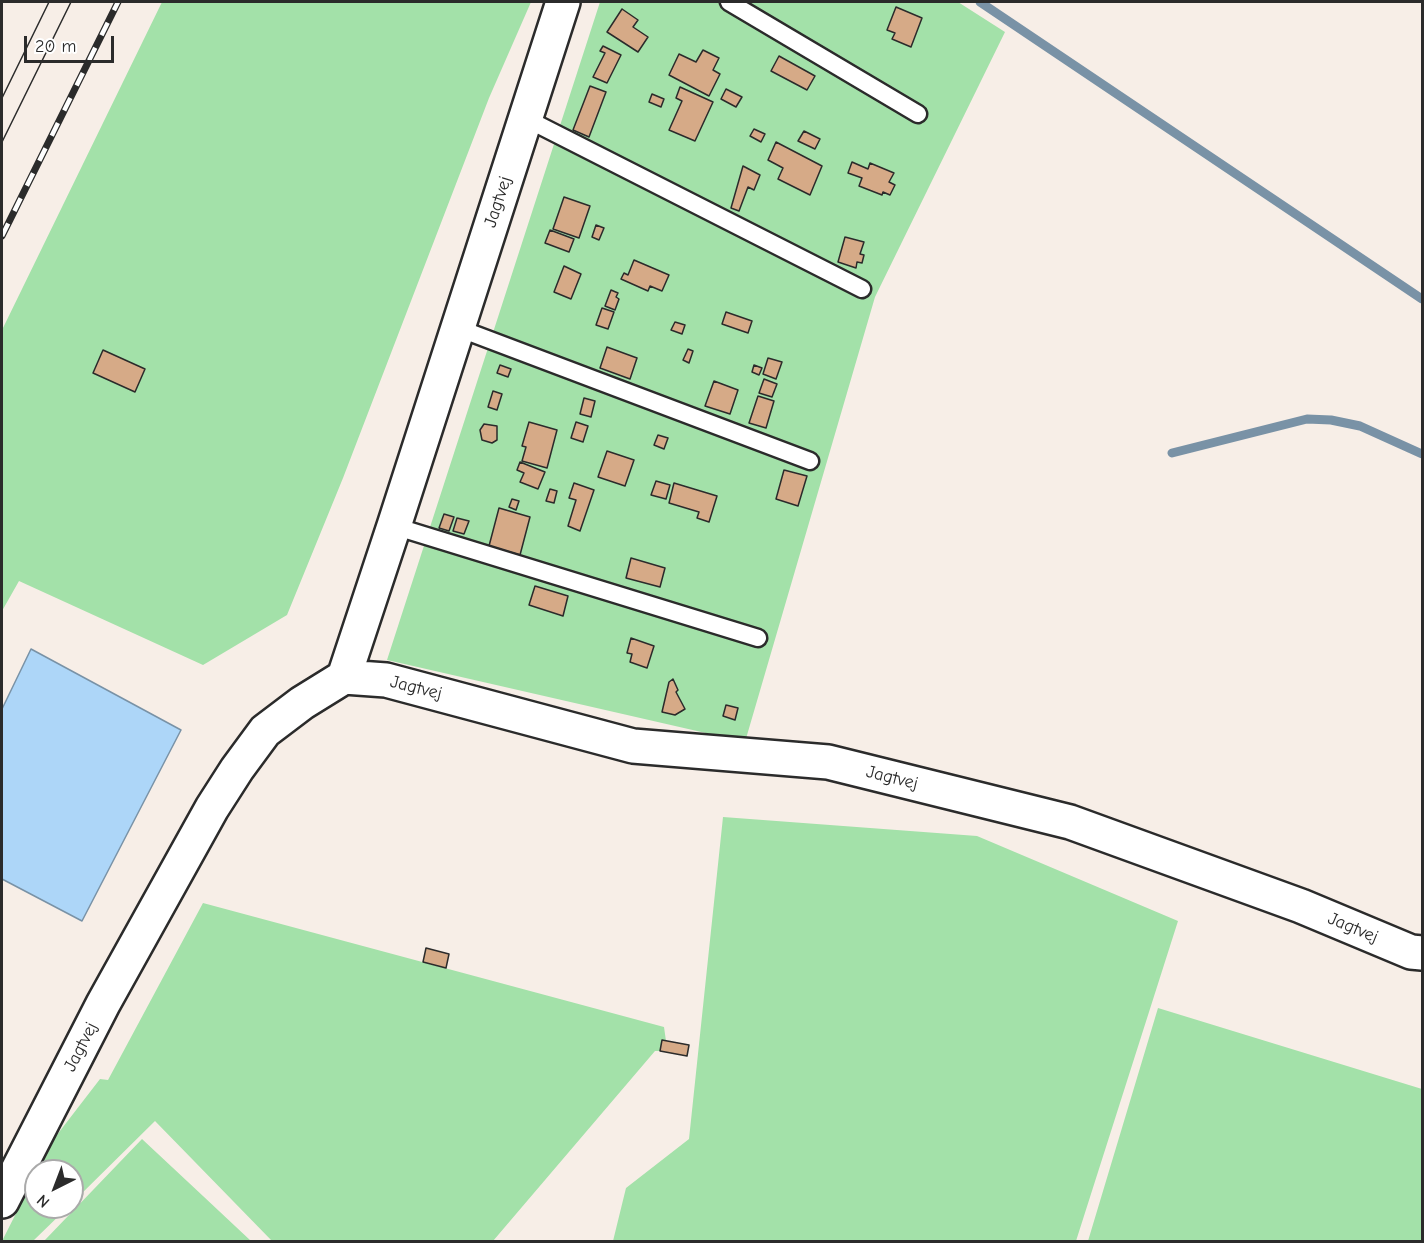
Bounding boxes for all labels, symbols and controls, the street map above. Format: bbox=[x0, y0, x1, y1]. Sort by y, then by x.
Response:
scale bar bbox=[27, 24, 117, 62]
text: 20 m bbox=[35, 36, 76, 57]
street label: Jagtvej bbox=[480, 174, 516, 230]
street label: Jagtvej bbox=[388, 671, 444, 705]
street label: Jagtvej bbox=[864, 761, 920, 795]
street label: Jagtvej bbox=[1325, 908, 1381, 948]
street label: Jagtvej bbox=[59, 1019, 103, 1075]
north arrow bbox=[24, 1159, 84, 1219]
text: N bbox=[33, 1191, 53, 1211]

